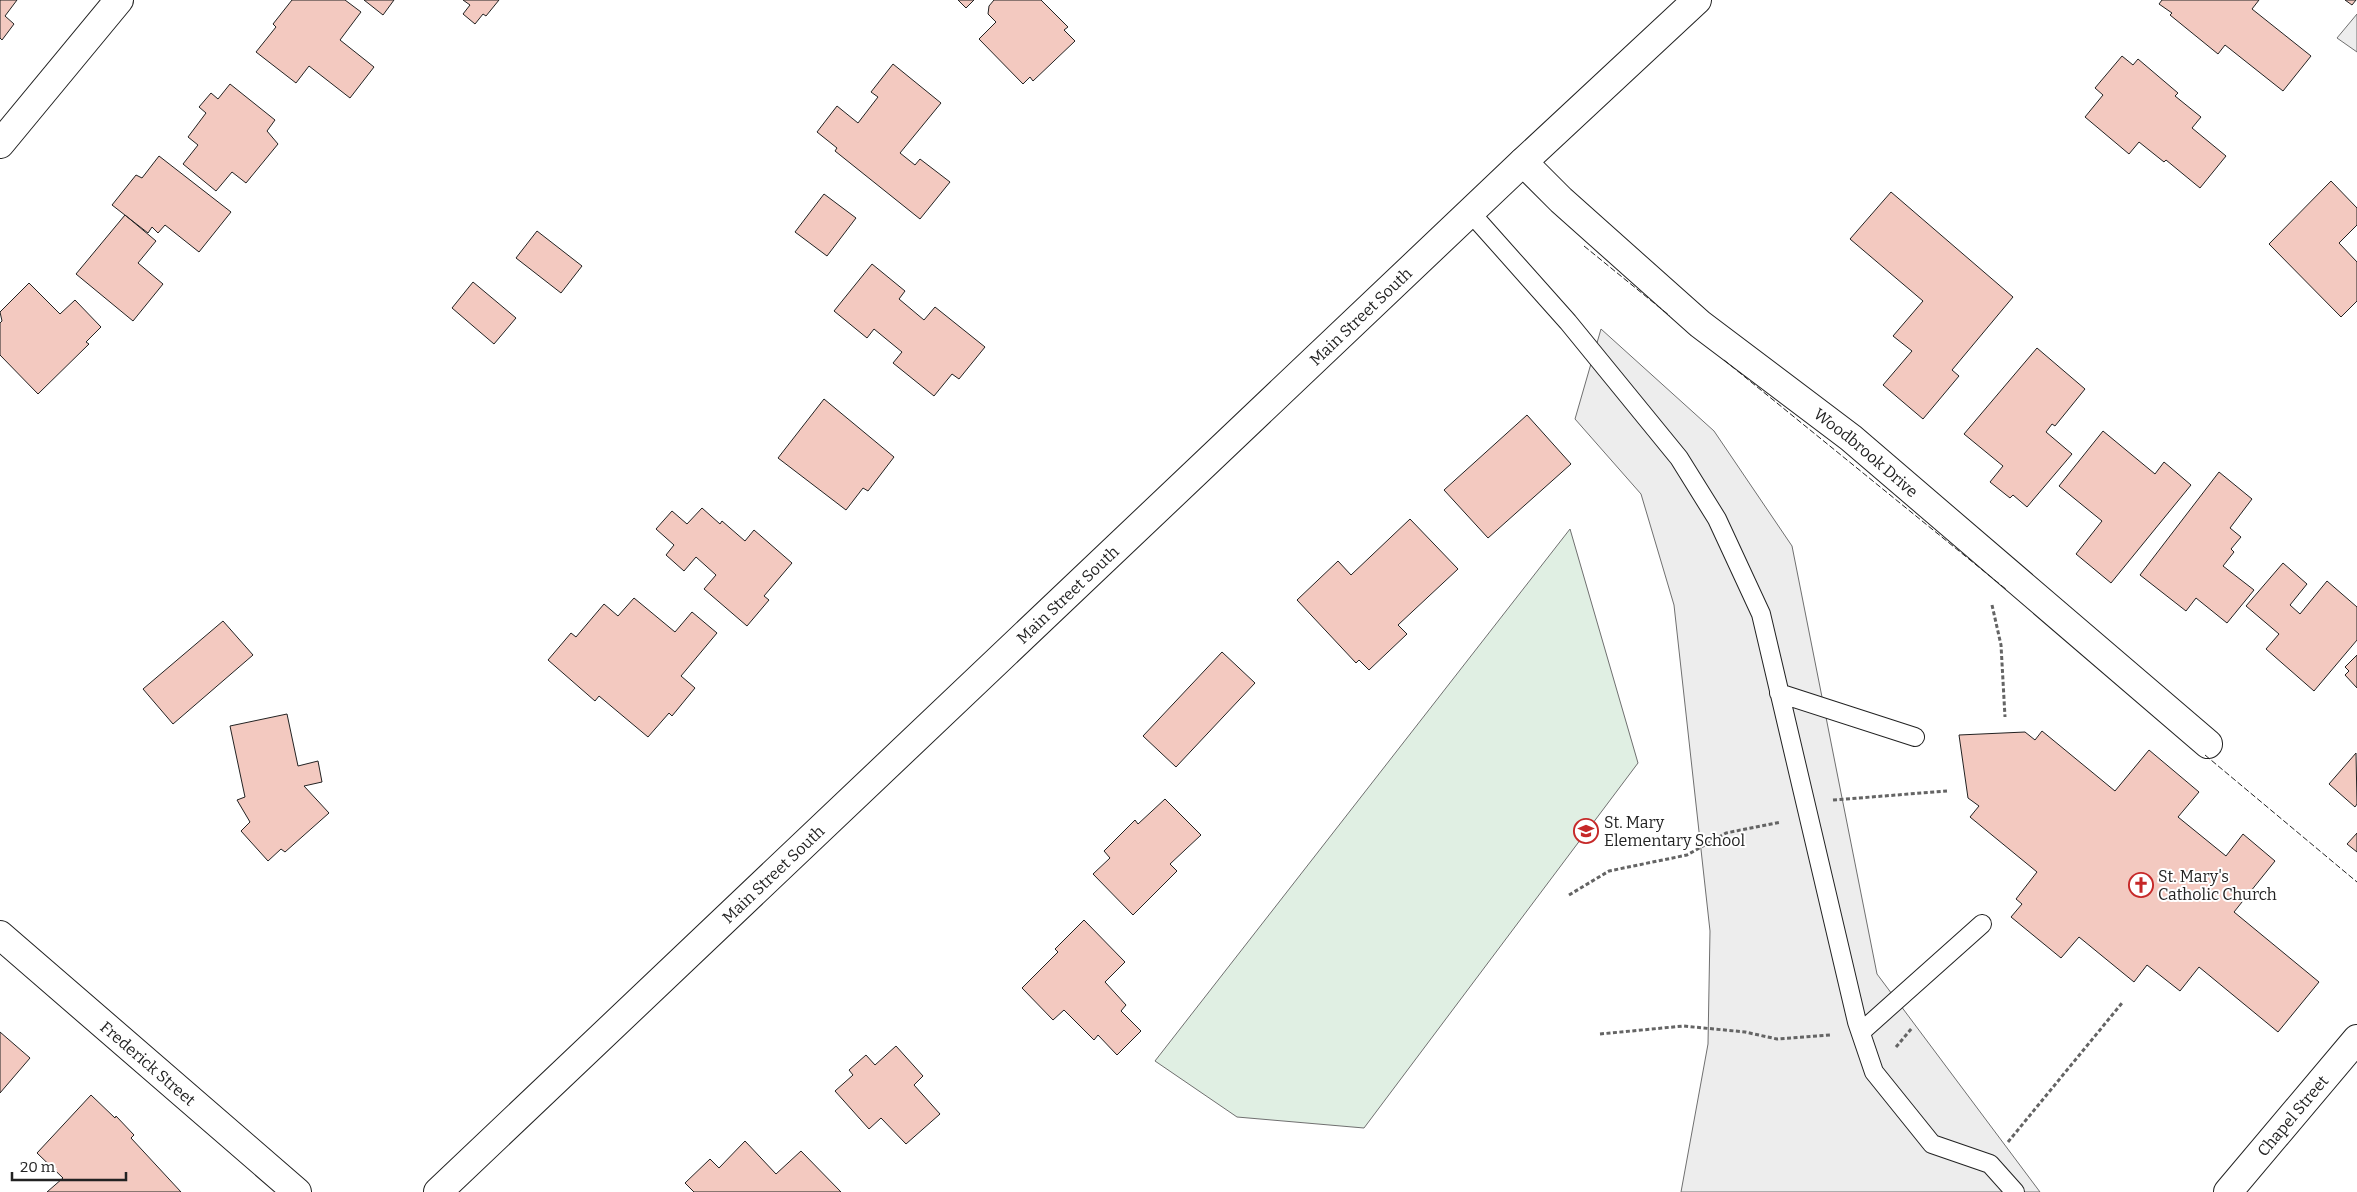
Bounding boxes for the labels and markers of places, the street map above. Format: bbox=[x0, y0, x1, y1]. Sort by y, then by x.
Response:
place label: St. Mary Elementary School bbox=[1604, 813, 1745, 850]
school or university icon: St. Mary Elementary School bbox=[1573, 818, 1599, 844]
place label: St. Mary's Catholic Church bbox=[2158, 867, 2277, 904]
church icon: St. Mary's Catholic Church bbox=[2128, 872, 2154, 898]

